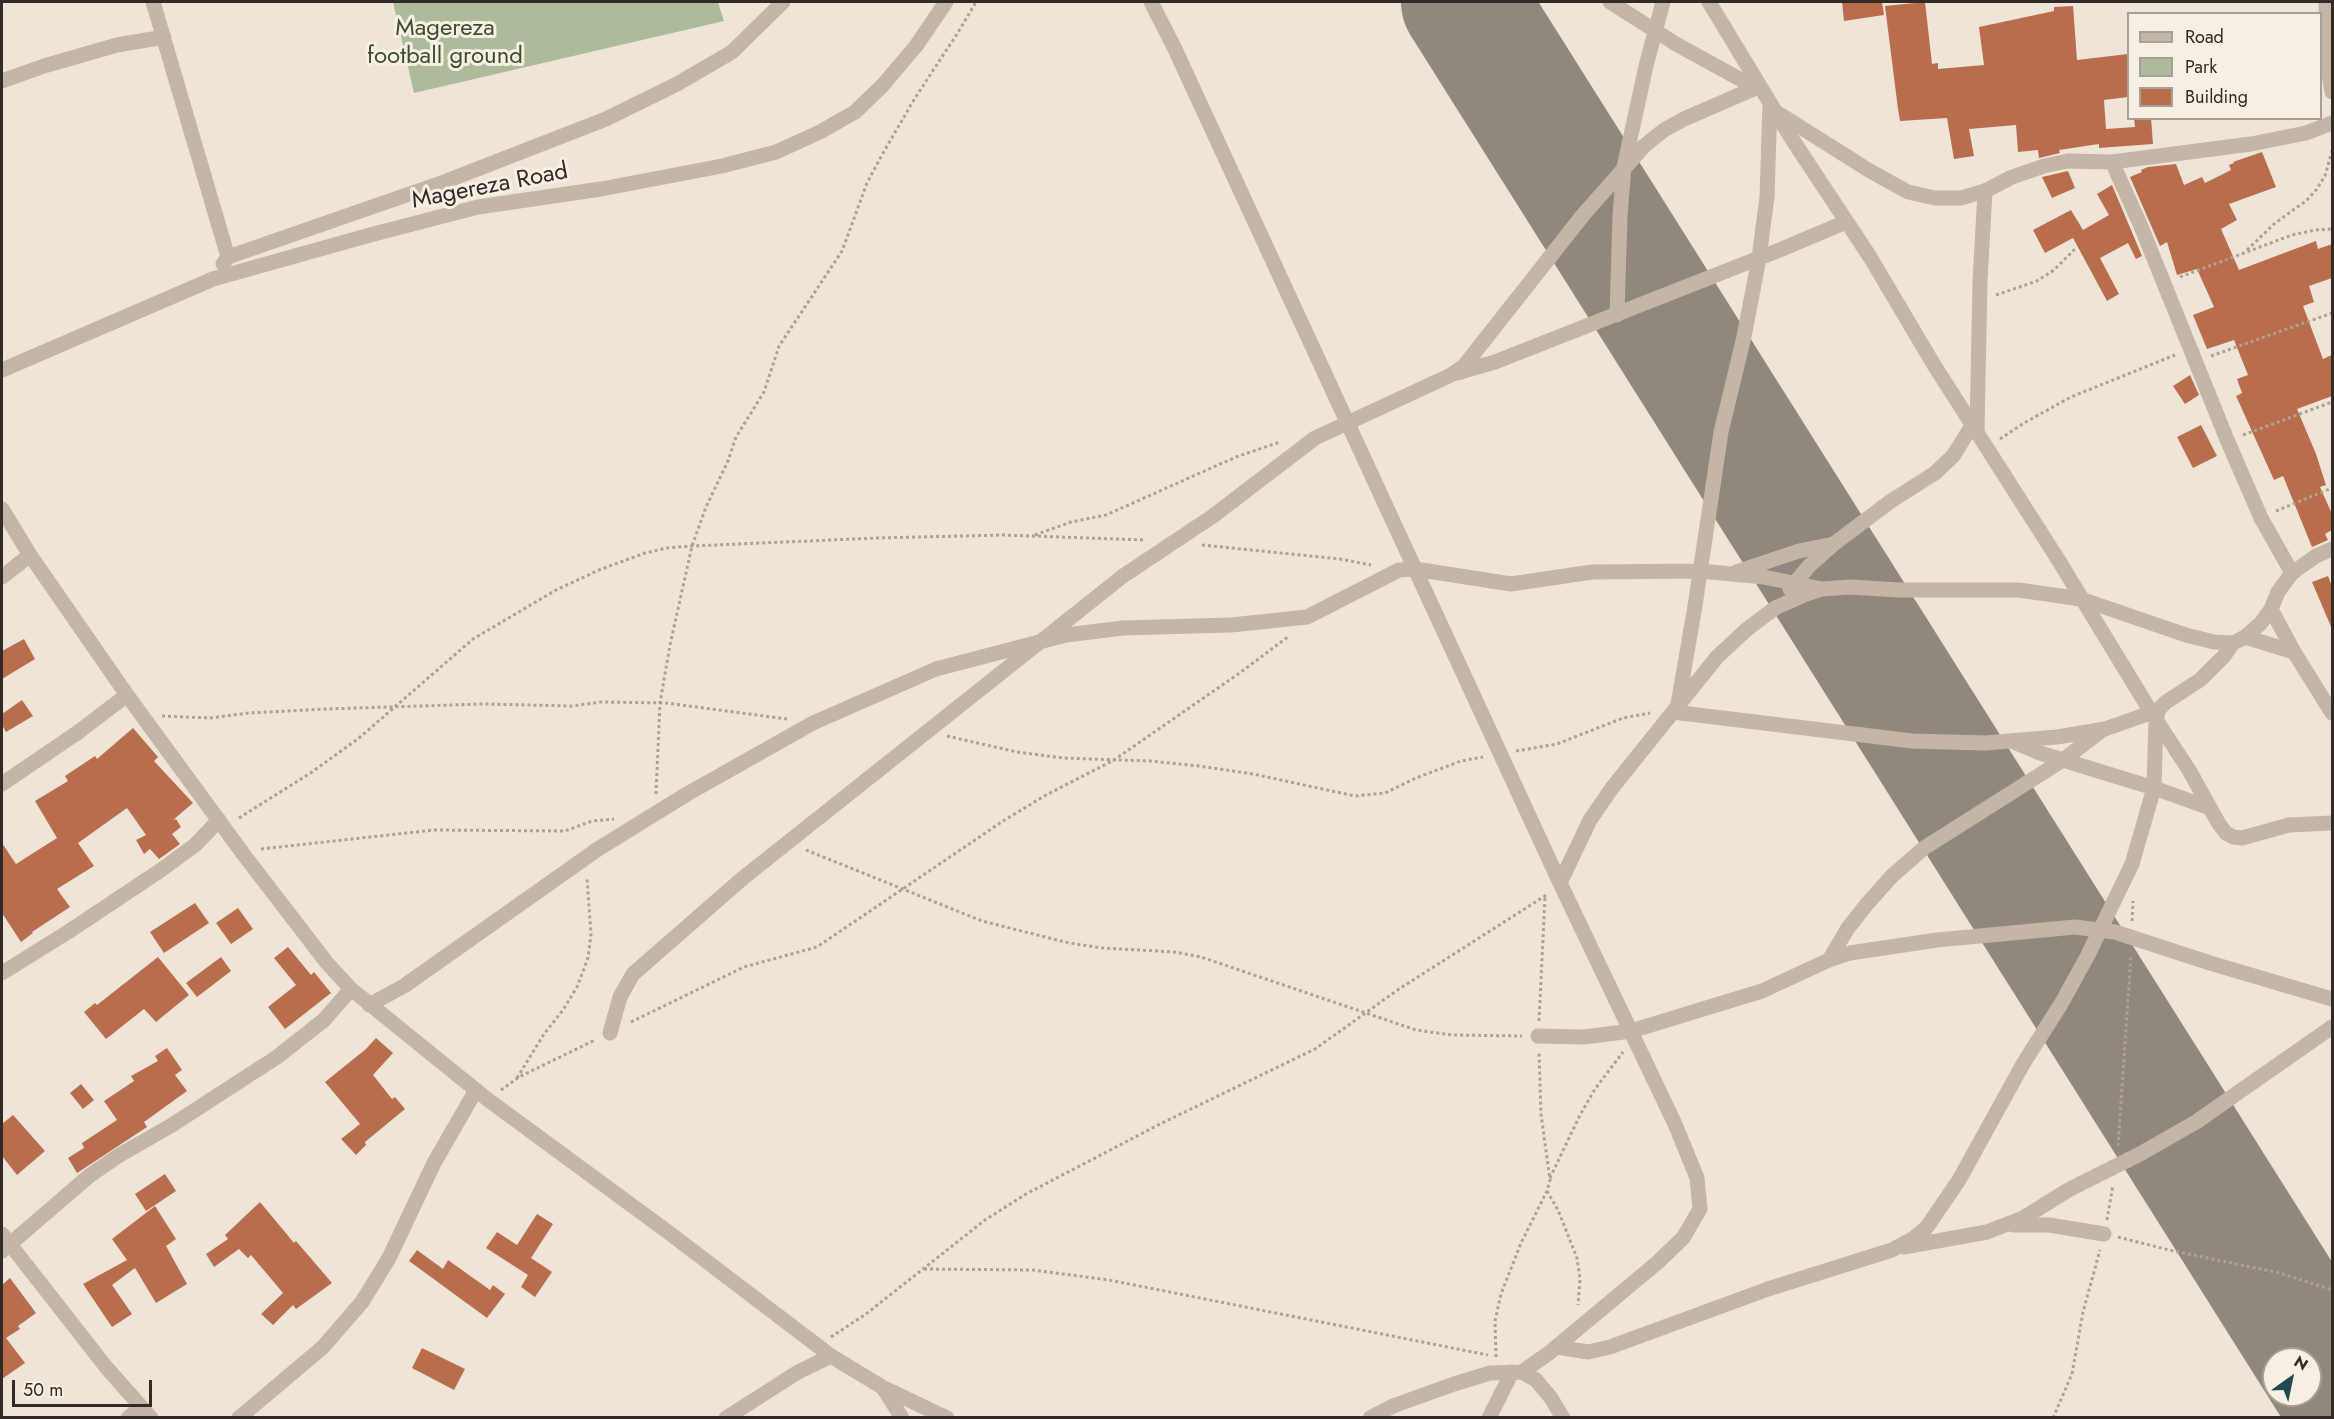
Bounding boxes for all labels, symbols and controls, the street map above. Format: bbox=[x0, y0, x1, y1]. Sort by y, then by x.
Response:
legend bbox=[2127, 12, 2322, 120]
park label: Magereza football ground bbox=[367, 15, 523, 71]
text: Road bbox=[2185, 24, 2224, 50]
text: Park bbox=[2185, 54, 2217, 80]
text: Building bbox=[2185, 84, 2248, 110]
street label: Magereza Road bbox=[409, 158, 571, 216]
north arrow bbox=[2262, 1347, 2322, 1407]
text: N bbox=[2289, 1350, 2313, 1376]
scale bar bbox=[15, 1368, 154, 1406]
text: 50 m bbox=[23, 1377, 63, 1403]

